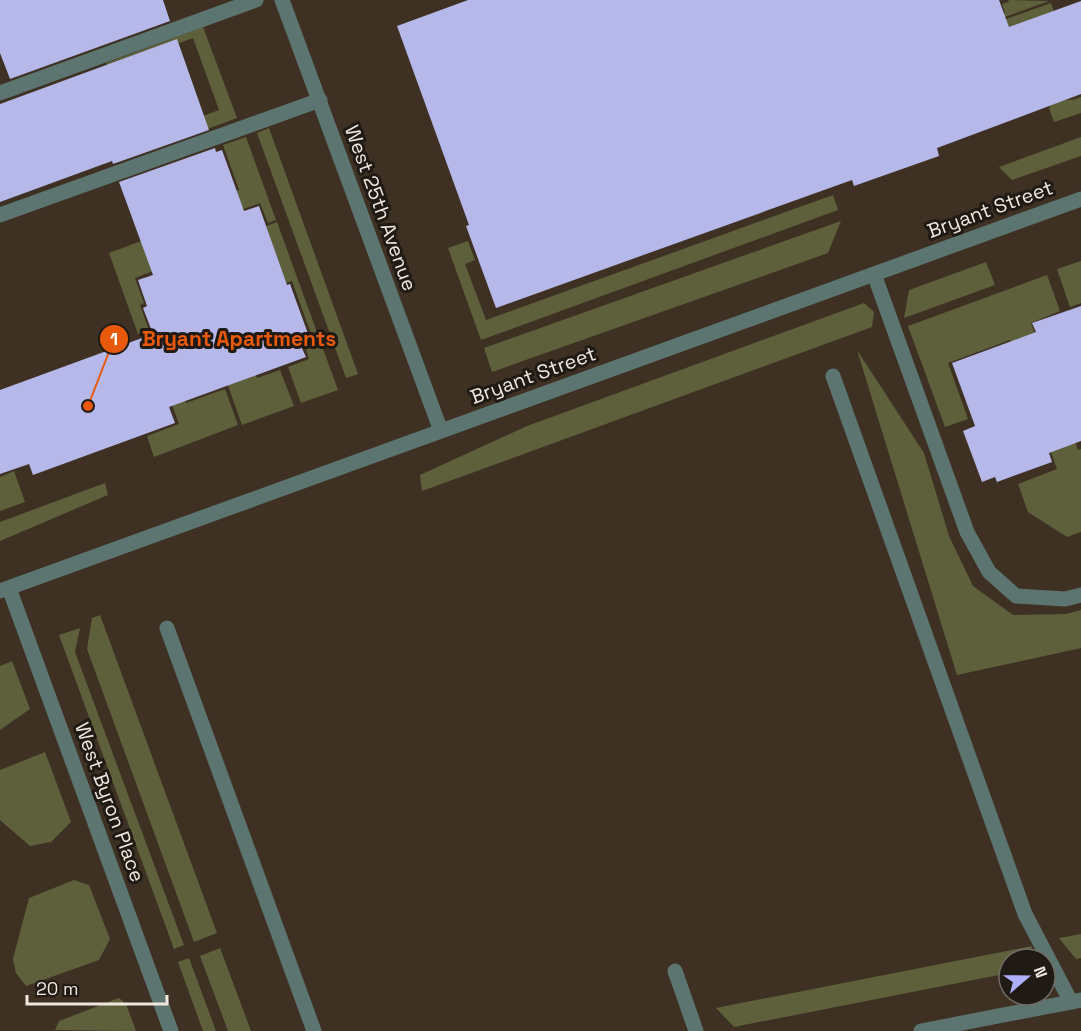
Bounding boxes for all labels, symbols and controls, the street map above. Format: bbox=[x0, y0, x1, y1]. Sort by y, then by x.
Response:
street label: West 25th Avenue bbox=[339, 121, 423, 295]
street label: Bryant Street bbox=[924, 174, 1056, 244]
callout: Bryant Apartments bbox=[99, 319, 348, 358]
text: Bryant Apartments bbox=[142, 325, 336, 352]
text: 1 bbox=[110, 327, 118, 350]
street label: Bryant Street bbox=[467, 340, 599, 410]
street label: West Byron Place bbox=[69, 719, 151, 885]
north arrow bbox=[997, 947, 1057, 1007]
text: N bbox=[1029, 963, 1052, 981]
scale bar bbox=[27, 968, 166, 1006]
text: 20 m bbox=[36, 977, 79, 1000]

